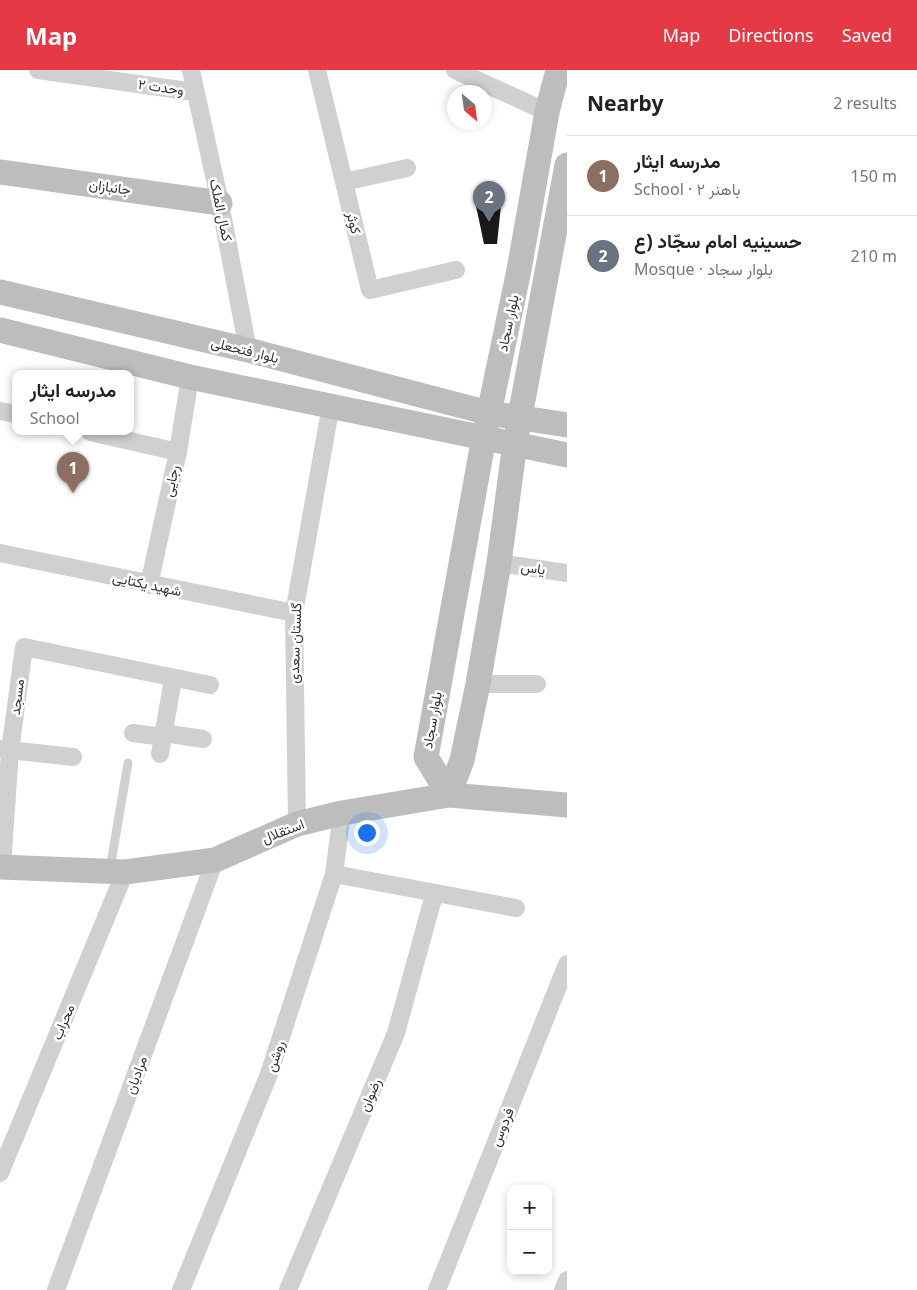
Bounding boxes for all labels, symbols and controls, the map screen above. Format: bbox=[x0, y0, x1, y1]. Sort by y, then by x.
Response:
text: Map bbox=[25, 19, 77, 52]
text: Map bbox=[663, 23, 700, 47]
text: Directions bbox=[728, 23, 814, 47]
text: Saved bbox=[842, 23, 892, 47]
street label: وحدت ۲ bbox=[137, 74, 185, 99]
north arrow bbox=[447, 85, 492, 130]
text: Nearby bbox=[587, 89, 663, 117]
text: 2 results bbox=[833, 92, 897, 114]
text: مدرسه ایثار bbox=[634, 148, 721, 174]
text: 1 bbox=[598, 165, 608, 187]
text: 150 m bbox=[850, 165, 897, 187]
street label: جانبازان bbox=[88, 174, 132, 199]
street label: کمال الملک bbox=[205, 177, 237, 243]
text: School · باهنر ۲ bbox=[634, 178, 741, 200]
pin: 2 bbox=[473, 181, 505, 222]
street label: کوثر bbox=[343, 209, 366, 236]
text: حسینیه امام سجّاد (ع bbox=[634, 228, 802, 254]
text: 2 bbox=[598, 245, 608, 267]
text: 210 m bbox=[850, 245, 897, 267]
text: Mosque · بلوار سجاد bbox=[634, 258, 773, 280]
street label: بلوار سجاد bbox=[492, 293, 523, 353]
street label: بلوار فتحعلی bbox=[209, 332, 281, 367]
popup bbox=[12, 370, 134, 435]
text: مدرسه ایثار bbox=[30, 377, 116, 403]
text: School bbox=[30, 407, 80, 429]
pin: 1 bbox=[57, 452, 89, 493]
street label: رجایی bbox=[158, 463, 183, 499]
street label: یاس bbox=[520, 556, 547, 579]
street label: شهید یکتایی bbox=[111, 567, 183, 600]
street label: گلستان سعدی bbox=[284, 602, 305, 684]
street label: مسجد bbox=[5, 678, 28, 716]
street label: بلوار سجاد bbox=[417, 690, 446, 750]
street label: استقلال bbox=[259, 814, 307, 848]
your location bbox=[354, 820, 380, 846]
street label: محراب bbox=[47, 1001, 79, 1043]
street label: روشن bbox=[261, 1038, 289, 1074]
street label: مرادیان bbox=[120, 1053, 151, 1097]
street label: رضوان bbox=[354, 1075, 385, 1114]
street label: فردوس bbox=[485, 1105, 518, 1149]
map controls bbox=[507, 1185, 552, 1275]
button: + bbox=[507, 1185, 552, 1230]
button: − bbox=[507, 1230, 552, 1275]

